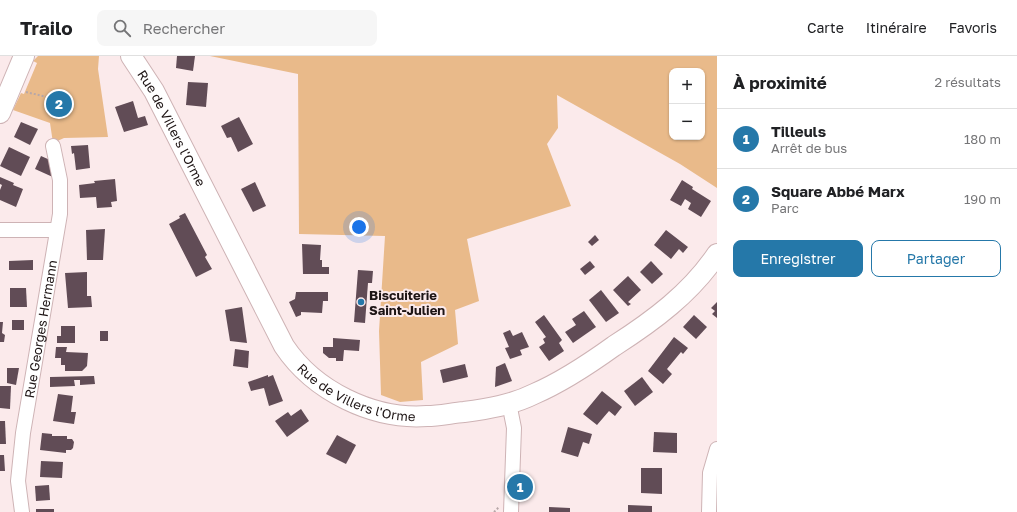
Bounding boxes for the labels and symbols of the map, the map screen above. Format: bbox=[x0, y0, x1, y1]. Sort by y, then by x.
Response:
street label: Rue de Villers l'Orme bbox=[134, 67, 209, 189]
pin: 2 bbox=[46, 89, 72, 119]
your location bbox=[349, 217, 369, 237]
street label: Rue Georges Hermann bbox=[21, 259, 60, 399]
place label: Biscuiterie Saint-Julien bbox=[369, 287, 445, 318]
marker: Biscuiterie Saint-Julien bbox=[356, 297, 366, 307]
street label: Rue de Villers l'Orme bbox=[294, 360, 416, 424]
pin: 1 bbox=[507, 472, 533, 502]

